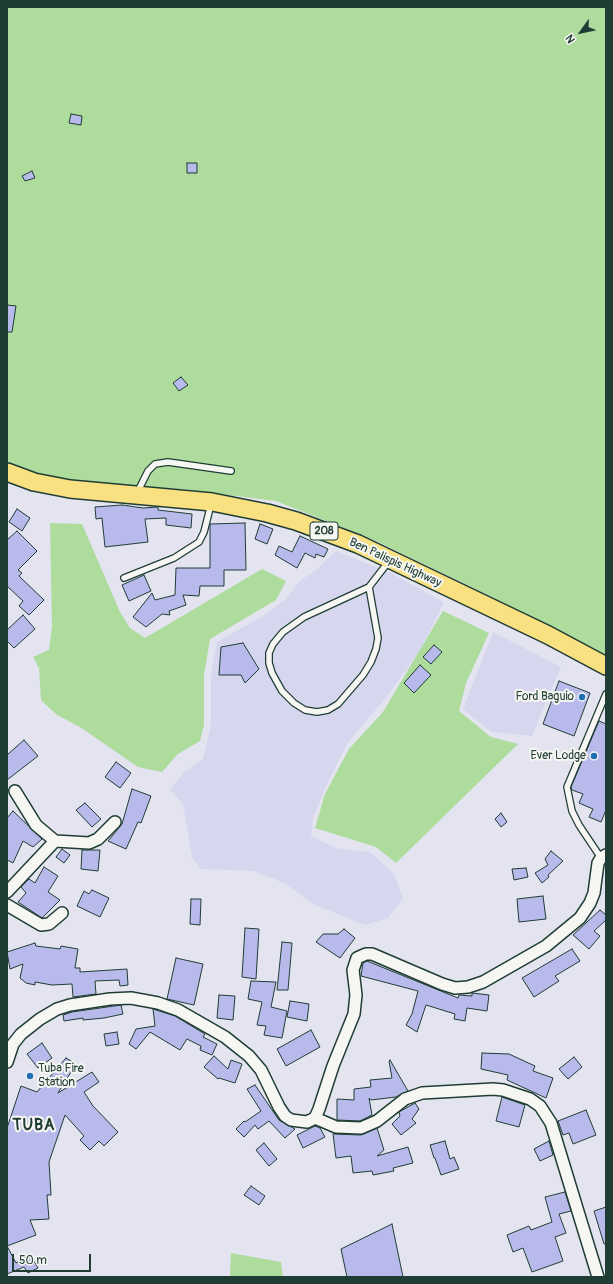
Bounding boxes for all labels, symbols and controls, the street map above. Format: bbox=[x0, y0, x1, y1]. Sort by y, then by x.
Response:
north arrow bbox=[561, 12, 601, 52]
text: N bbox=[563, 32, 578, 45]
road number: 208 bbox=[310, 522, 338, 540]
street label: Ben Palispis Highway bbox=[347, 535, 443, 591]
place label: Ford Baguio bbox=[515, 690, 574, 704]
marker: Ford Baguio bbox=[577, 692, 587, 702]
place label: Ever Lodge bbox=[531, 749, 586, 763]
marker: Ever Lodge bbox=[589, 751, 599, 761]
place label: Tuba Fire Station bbox=[38, 1062, 84, 1090]
marker: Tuba Fire Station bbox=[25, 1071, 35, 1081]
district label: TUBA bbox=[13, 1116, 55, 1136]
scale bar bbox=[14, 1246, 93, 1272]
text: 50 m bbox=[19, 1253, 47, 1268]

